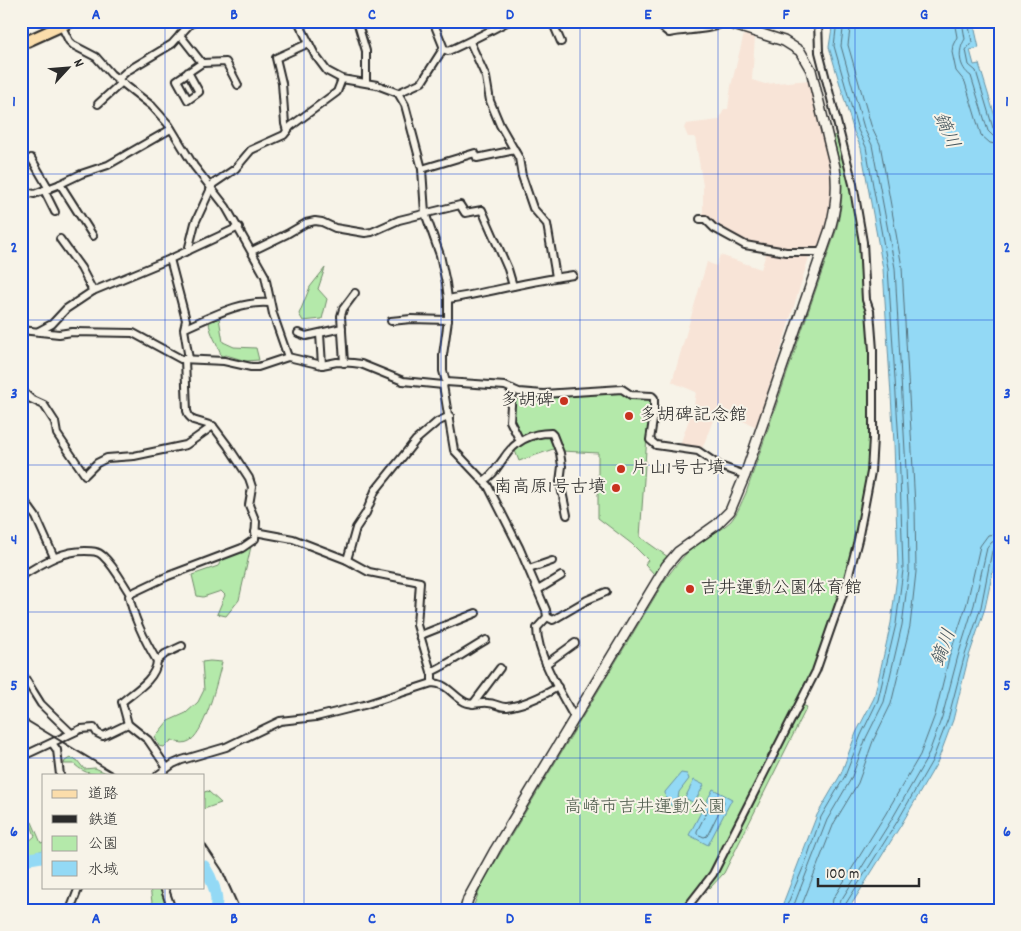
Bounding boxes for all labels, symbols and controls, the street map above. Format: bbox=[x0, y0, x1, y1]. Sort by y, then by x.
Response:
text: A bbox=[92, 4, 101, 27]
text: B bbox=[230, 4, 238, 27]
text: C bbox=[368, 4, 376, 27]
text: D bbox=[506, 4, 515, 27]
text: E bbox=[644, 4, 652, 27]
text: F bbox=[782, 4, 790, 27]
text: G bbox=[920, 4, 928, 27]
north arrow bbox=[42, 42, 92, 92]
text: N bbox=[67, 56, 88, 71]
text: 1 bbox=[12, 91, 16, 114]
text: 1 bbox=[1005, 91, 1009, 114]
water label: 鏑川 bbox=[925, 108, 965, 154]
text: 2 bbox=[11, 237, 18, 260]
text: 2 bbox=[1004, 237, 1011, 260]
text: 3 bbox=[10, 383, 18, 406]
text: 3 bbox=[1003, 383, 1011, 406]
place label: 多胡碑 bbox=[500, 389, 554, 414]
marker: 多胡碑 bbox=[558, 395, 570, 407]
place label: 多胡碑記念館 bbox=[639, 404, 747, 429]
marker: 多胡碑記念館 bbox=[623, 410, 635, 422]
place label: 片山1号古墳 bbox=[631, 457, 725, 482]
marker: 片山1号古墳 bbox=[615, 463, 627, 475]
place label: 南高原1号古墳 bbox=[494, 476, 606, 501]
marker: 南高原1号古墳 bbox=[610, 482, 622, 494]
text: 4 bbox=[11, 529, 17, 552]
text: 4 bbox=[1004, 529, 1010, 552]
place label: 吉井運動公園体育館 bbox=[700, 577, 862, 602]
marker: 吉井運動公園体育館 bbox=[684, 583, 696, 595]
water label: 鏑川 bbox=[926, 625, 964, 671]
text: 5 bbox=[10, 675, 18, 698]
text: 5 bbox=[1003, 675, 1011, 698]
legend bbox=[42, 774, 205, 888]
text: 道路 bbox=[88, 784, 118, 806]
park label: 高崎市吉井運動公園 bbox=[564, 796, 726, 821]
text: 鉄道 bbox=[88, 810, 118, 832]
text: 6 bbox=[10, 821, 18, 844]
text: 6 bbox=[1003, 821, 1011, 844]
text: 公園 bbox=[88, 834, 118, 856]
scale bar bbox=[818, 856, 920, 888]
text: 水域 bbox=[88, 860, 118, 882]
text: 100 m bbox=[826, 864, 859, 886]
text: A bbox=[92, 908, 101, 931]
text: B bbox=[230, 908, 238, 931]
text: C bbox=[368, 908, 376, 931]
text: D bbox=[506, 908, 515, 931]
text: E bbox=[644, 908, 652, 931]
text: F bbox=[782, 908, 790, 931]
text: G bbox=[920, 908, 928, 931]

